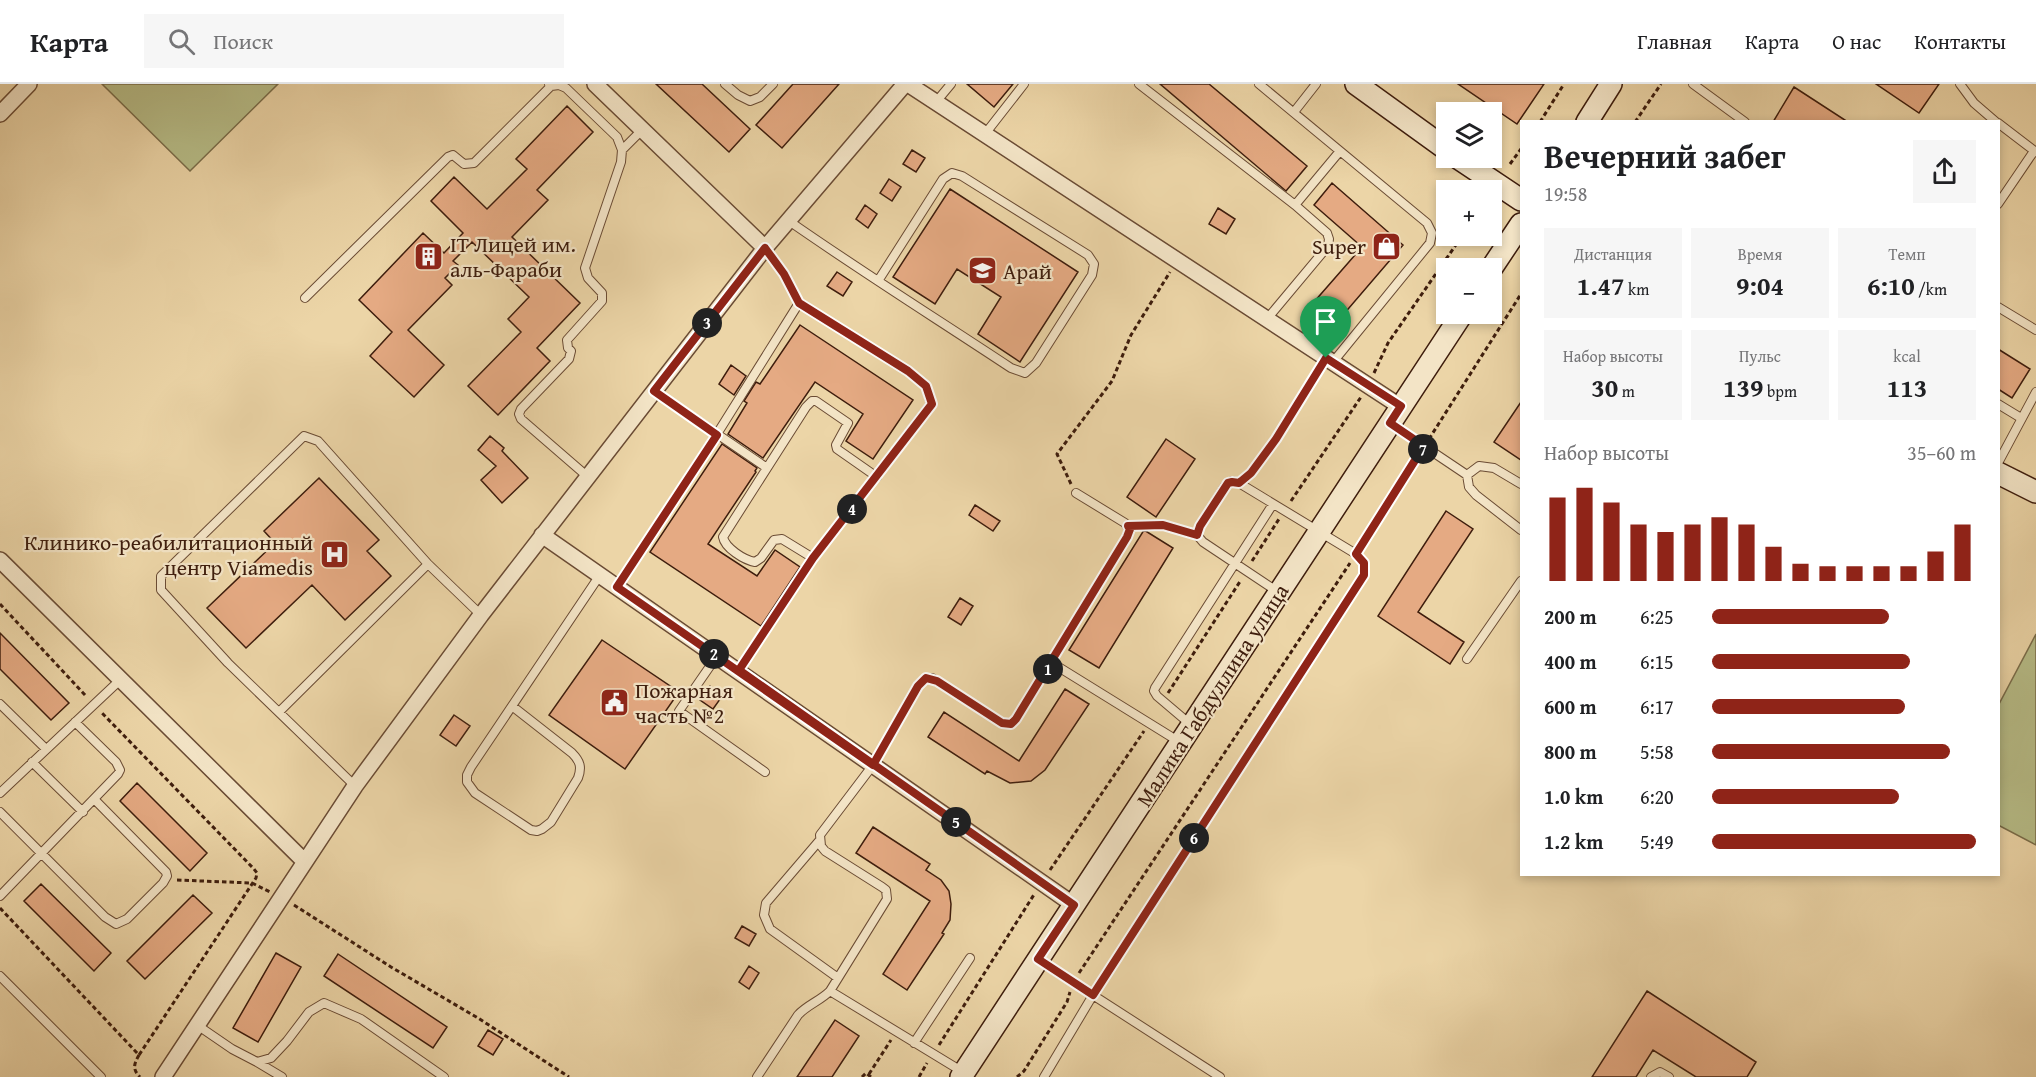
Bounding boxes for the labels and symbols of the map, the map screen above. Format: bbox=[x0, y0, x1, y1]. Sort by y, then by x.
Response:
place label: IT Лицей им. аль-Фараби bbox=[450, 228, 576, 285]
place label: Super bbox=[1312, 230, 1366, 262]
shop icon: Super bbox=[1371, 230, 1403, 262]
building icon: IT Лицей им. аль-Фараби bbox=[413, 241, 445, 273]
school or university icon: Арай bbox=[966, 255, 998, 287]
place label: Арай bbox=[1003, 255, 1052, 287]
pin bbox=[1300, 296, 1351, 358]
pin: 3 bbox=[692, 308, 722, 338]
pin: 7 bbox=[1408, 434, 1438, 464]
pin: 4 bbox=[837, 494, 867, 524]
place label: Клинико-реабилитационный центр Viamedis bbox=[24, 526, 313, 583]
hospital icon: Клинико-реабилитационный центр Viamedis bbox=[318, 539, 350, 571]
street label: Малика Габдуллина улица bbox=[1128, 577, 1297, 813]
pin: 2 bbox=[699, 639, 729, 669]
pin: 1 bbox=[1033, 654, 1063, 684]
place label: Пожарная часть №2 bbox=[635, 674, 733, 731]
public building icon: Пожарная часть №2 bbox=[598, 687, 630, 719]
pin: 5 bbox=[941, 807, 971, 837]
pin: 6 bbox=[1179, 823, 1209, 853]

